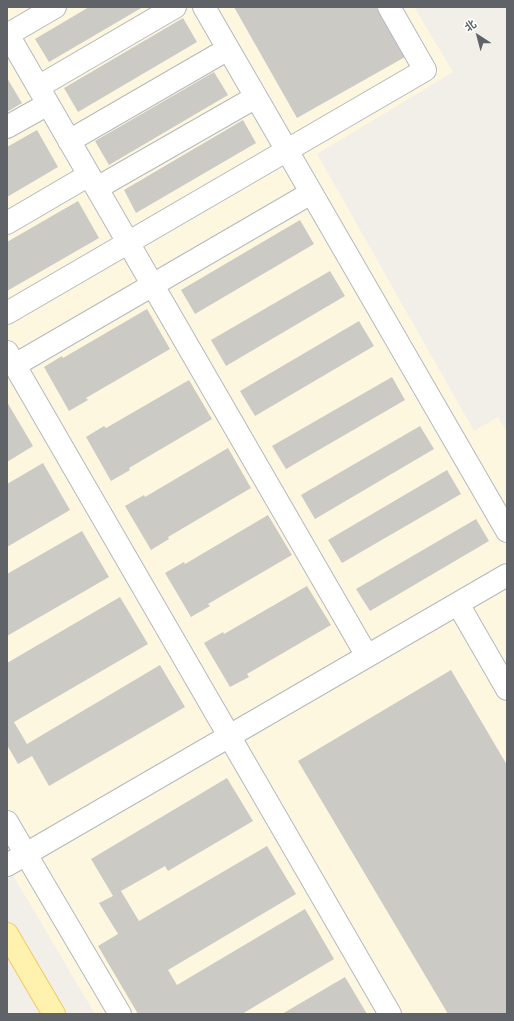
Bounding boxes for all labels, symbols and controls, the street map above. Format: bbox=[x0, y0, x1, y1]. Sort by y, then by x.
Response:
north arrow bbox=[458, 16, 498, 56]
text: 北 bbox=[462, 17, 479, 34]

